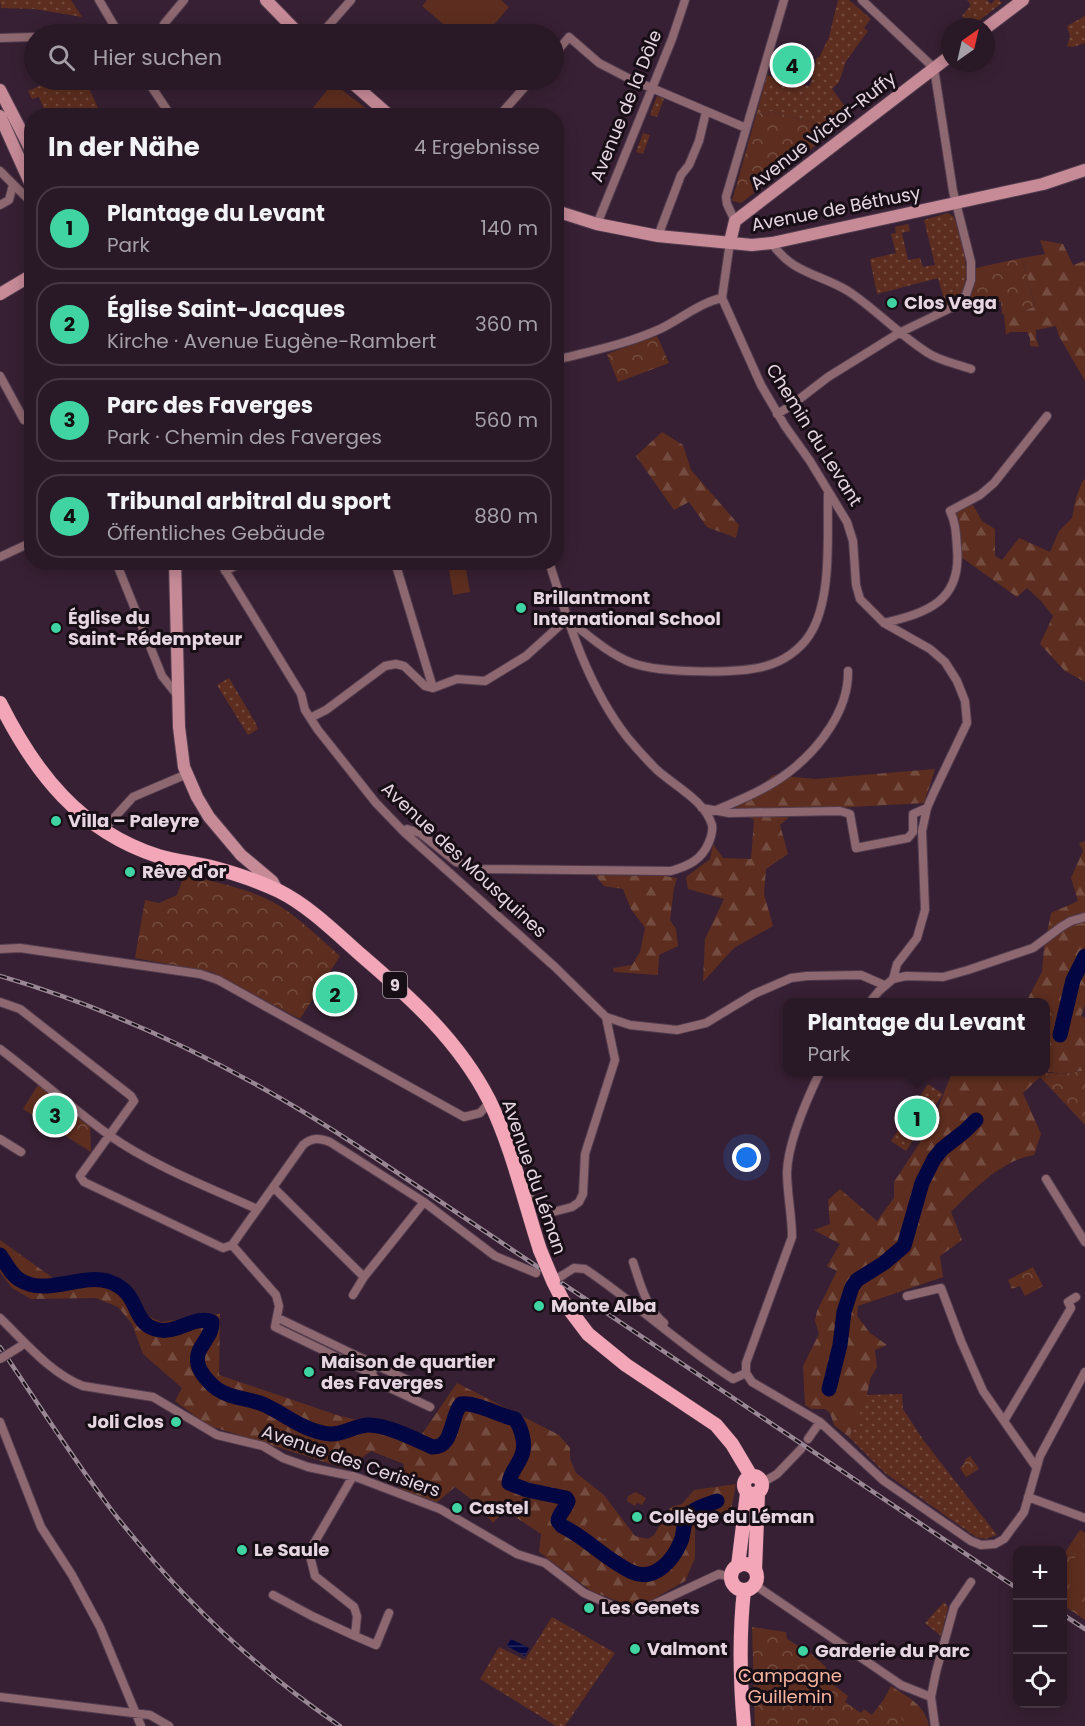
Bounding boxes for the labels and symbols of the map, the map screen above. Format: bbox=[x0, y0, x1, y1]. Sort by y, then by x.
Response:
north arrow bbox=[941, 18, 995, 72]
street label: Avenue de la Dôle bbox=[584, 26, 667, 185]
pin: 4 bbox=[772, 42, 812, 88]
street label: Avenue Victor-Ruffy bbox=[744, 66, 901, 196]
street label: Avenue de Béthusy bbox=[749, 180, 923, 237]
place label: Clos Vega bbox=[904, 290, 997, 315]
marker: Clos Vega bbox=[885, 296, 899, 310]
street label: Chemin du Levant bbox=[760, 359, 868, 511]
place label: Brillantmont International School bbox=[533, 585, 721, 631]
marker: Brillantmont International School bbox=[514, 601, 528, 615]
place label: Église du Saint-Rédempteur bbox=[68, 605, 242, 651]
marker: Église du Saint-Rédempteur bbox=[49, 621, 63, 635]
street label: Avenue des Mousquines bbox=[376, 776, 553, 943]
place label: Villa – Paleyre bbox=[68, 808, 199, 833]
marker: Villa – Paleyre bbox=[49, 814, 63, 828]
place label: Rêve d'or bbox=[142, 859, 227, 884]
marker: Rêve d'or bbox=[123, 865, 137, 879]
pin: 2 bbox=[316, 972, 354, 1016]
road number: 9 bbox=[383, 972, 407, 998]
pin: 3 bbox=[36, 1092, 74, 1138]
street label: Avenue du Léman bbox=[496, 1096, 573, 1258]
pin: 1 bbox=[898, 1096, 936, 1140]
your location bbox=[732, 1143, 761, 1172]
place label: Monte Alba bbox=[551, 1293, 656, 1318]
marker: Monte Alba bbox=[532, 1299, 546, 1313]
place label: Maison de quartier des Faverges bbox=[321, 1349, 496, 1395]
marker: Maison de quartier des Faverges bbox=[302, 1365, 316, 1379]
place label: Joli Clos bbox=[87, 1409, 164, 1434]
marker: Joli Clos bbox=[169, 1415, 183, 1429]
street label: Avenue des Cerisiers bbox=[259, 1418, 444, 1503]
place label: Castel bbox=[469, 1495, 529, 1520]
marker: Castel bbox=[450, 1501, 464, 1515]
place label: Collège du Léman bbox=[649, 1504, 814, 1529]
marker: Collège du Léman bbox=[630, 1510, 644, 1524]
place label: Le Saule bbox=[254, 1537, 329, 1562]
marker: Le Saule bbox=[235, 1543, 249, 1557]
place label: Les Genets bbox=[601, 1595, 700, 1620]
marker: Les Genets bbox=[582, 1601, 596, 1615]
place label: Valmont bbox=[647, 1636, 728, 1661]
place label: Garderie du Parc bbox=[815, 1638, 970, 1663]
marker: Valmont bbox=[628, 1642, 642, 1656]
marker: Garderie du Parc bbox=[796, 1644, 810, 1658]
park label: Campagne Guillemin bbox=[738, 1663, 842, 1709]

